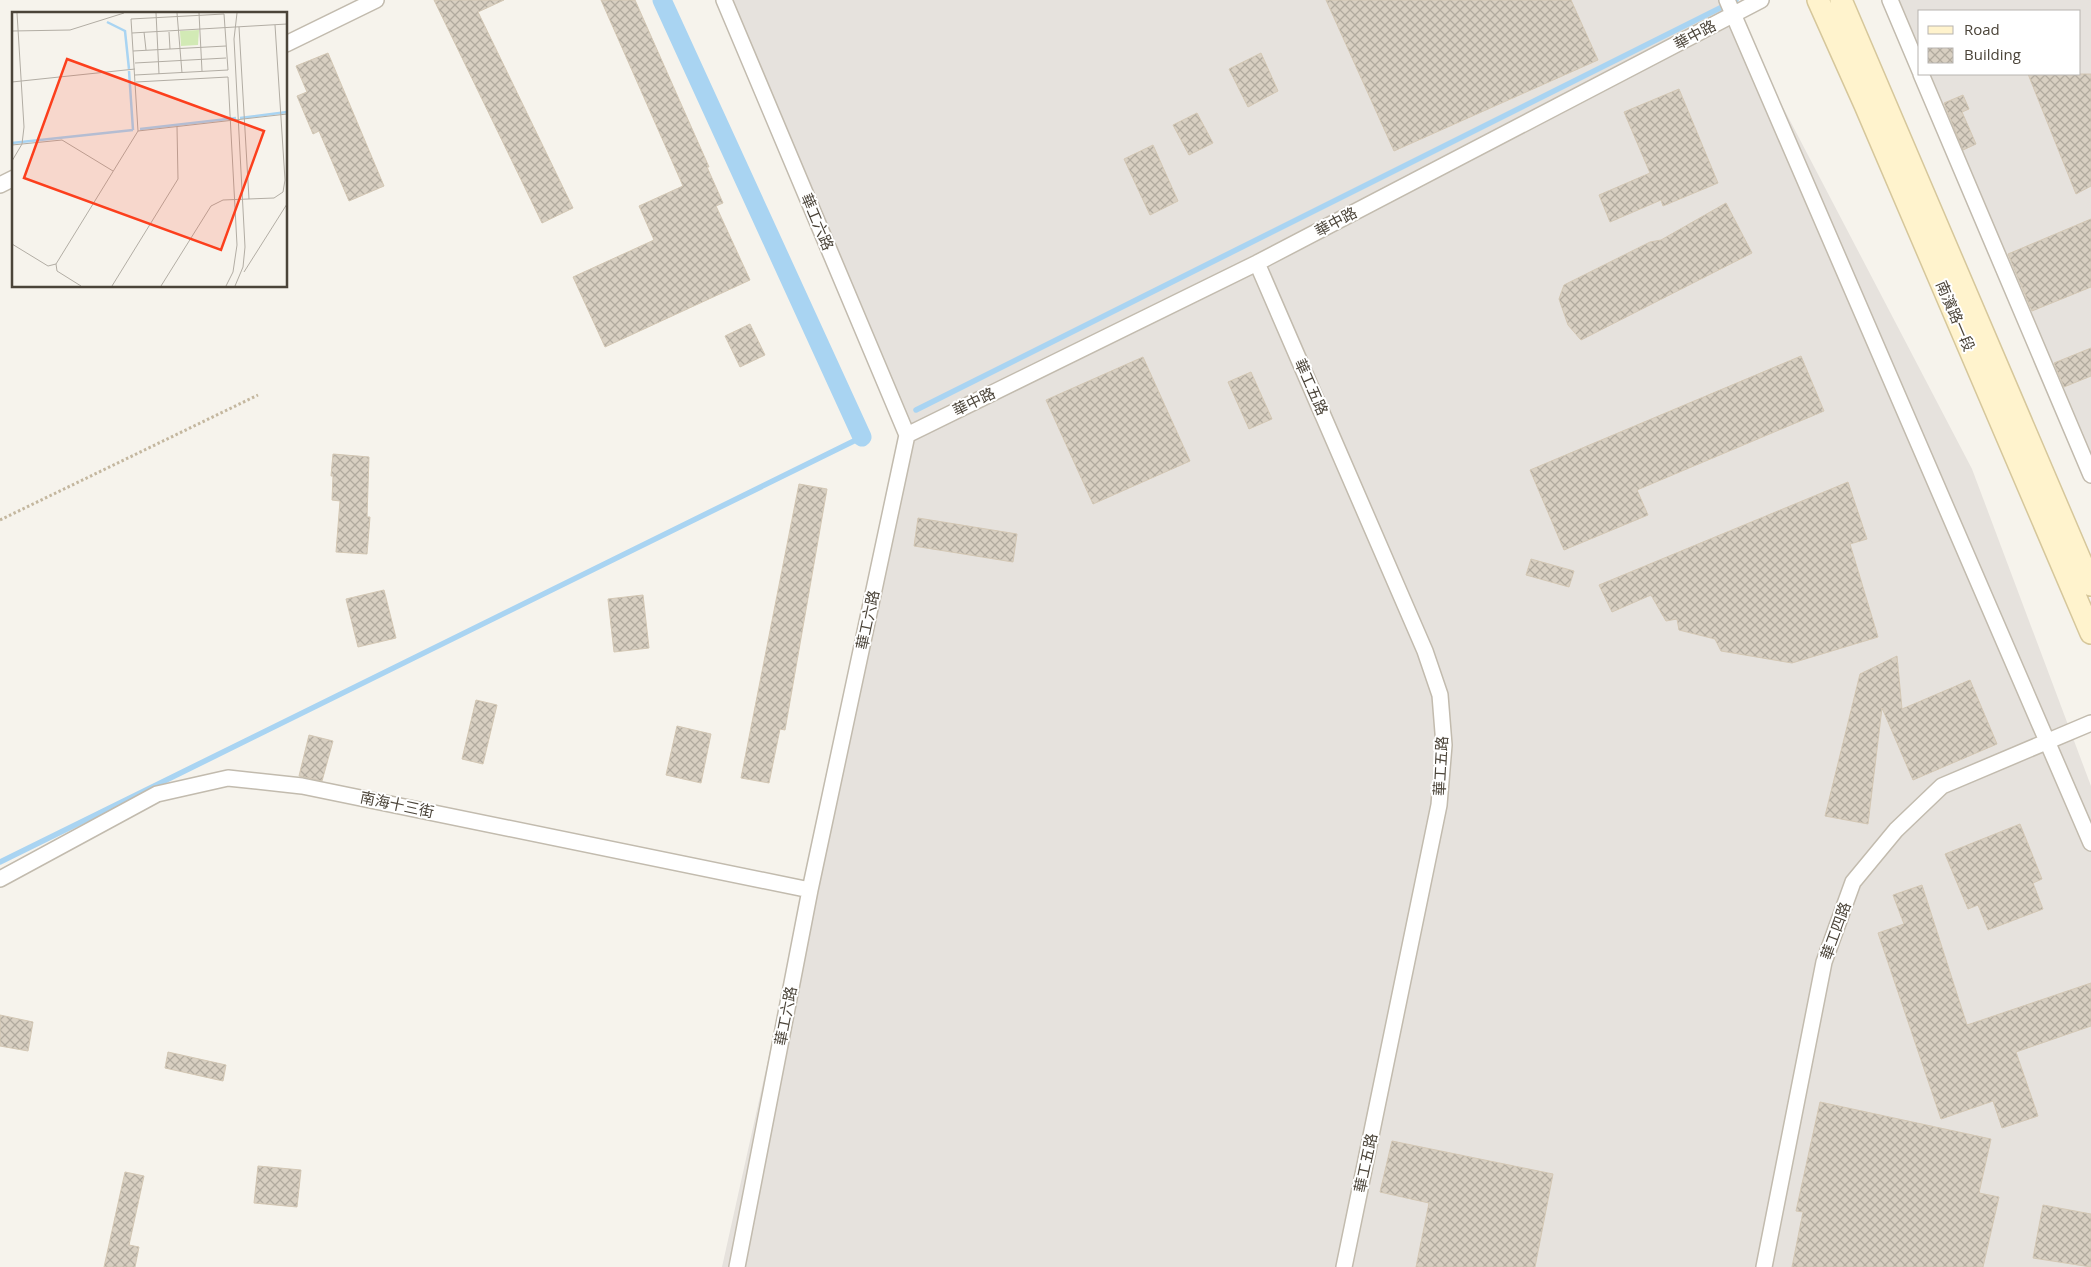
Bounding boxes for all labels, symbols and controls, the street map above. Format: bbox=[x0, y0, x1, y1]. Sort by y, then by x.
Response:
legend bbox=[1918, 10, 2081, 75]
inset map bbox=[12, 12, 288, 288]
street label: 華中路 bbox=[1670, 15, 1719, 54]
text: Road bbox=[1964, 19, 2000, 39]
text: Building bbox=[1964, 44, 2021, 64]
street label: 華工六路 bbox=[797, 190, 839, 253]
street label: 華中路 bbox=[1311, 202, 1360, 241]
street label: 南濱路一段 bbox=[1932, 277, 1980, 354]
street label: 華工五路 bbox=[1291, 355, 1333, 418]
street label: 華中路 bbox=[949, 382, 998, 420]
street label: 華工六路 bbox=[851, 588, 883, 651]
street label: 華工五路 bbox=[1428, 735, 1452, 796]
street label: 南海十三街 bbox=[358, 786, 436, 822]
street label: 華工四路 bbox=[1815, 899, 1855, 962]
street label: 華工六路 bbox=[769, 984, 801, 1047]
street label: 華工五路 bbox=[1349, 1131, 1381, 1194]

